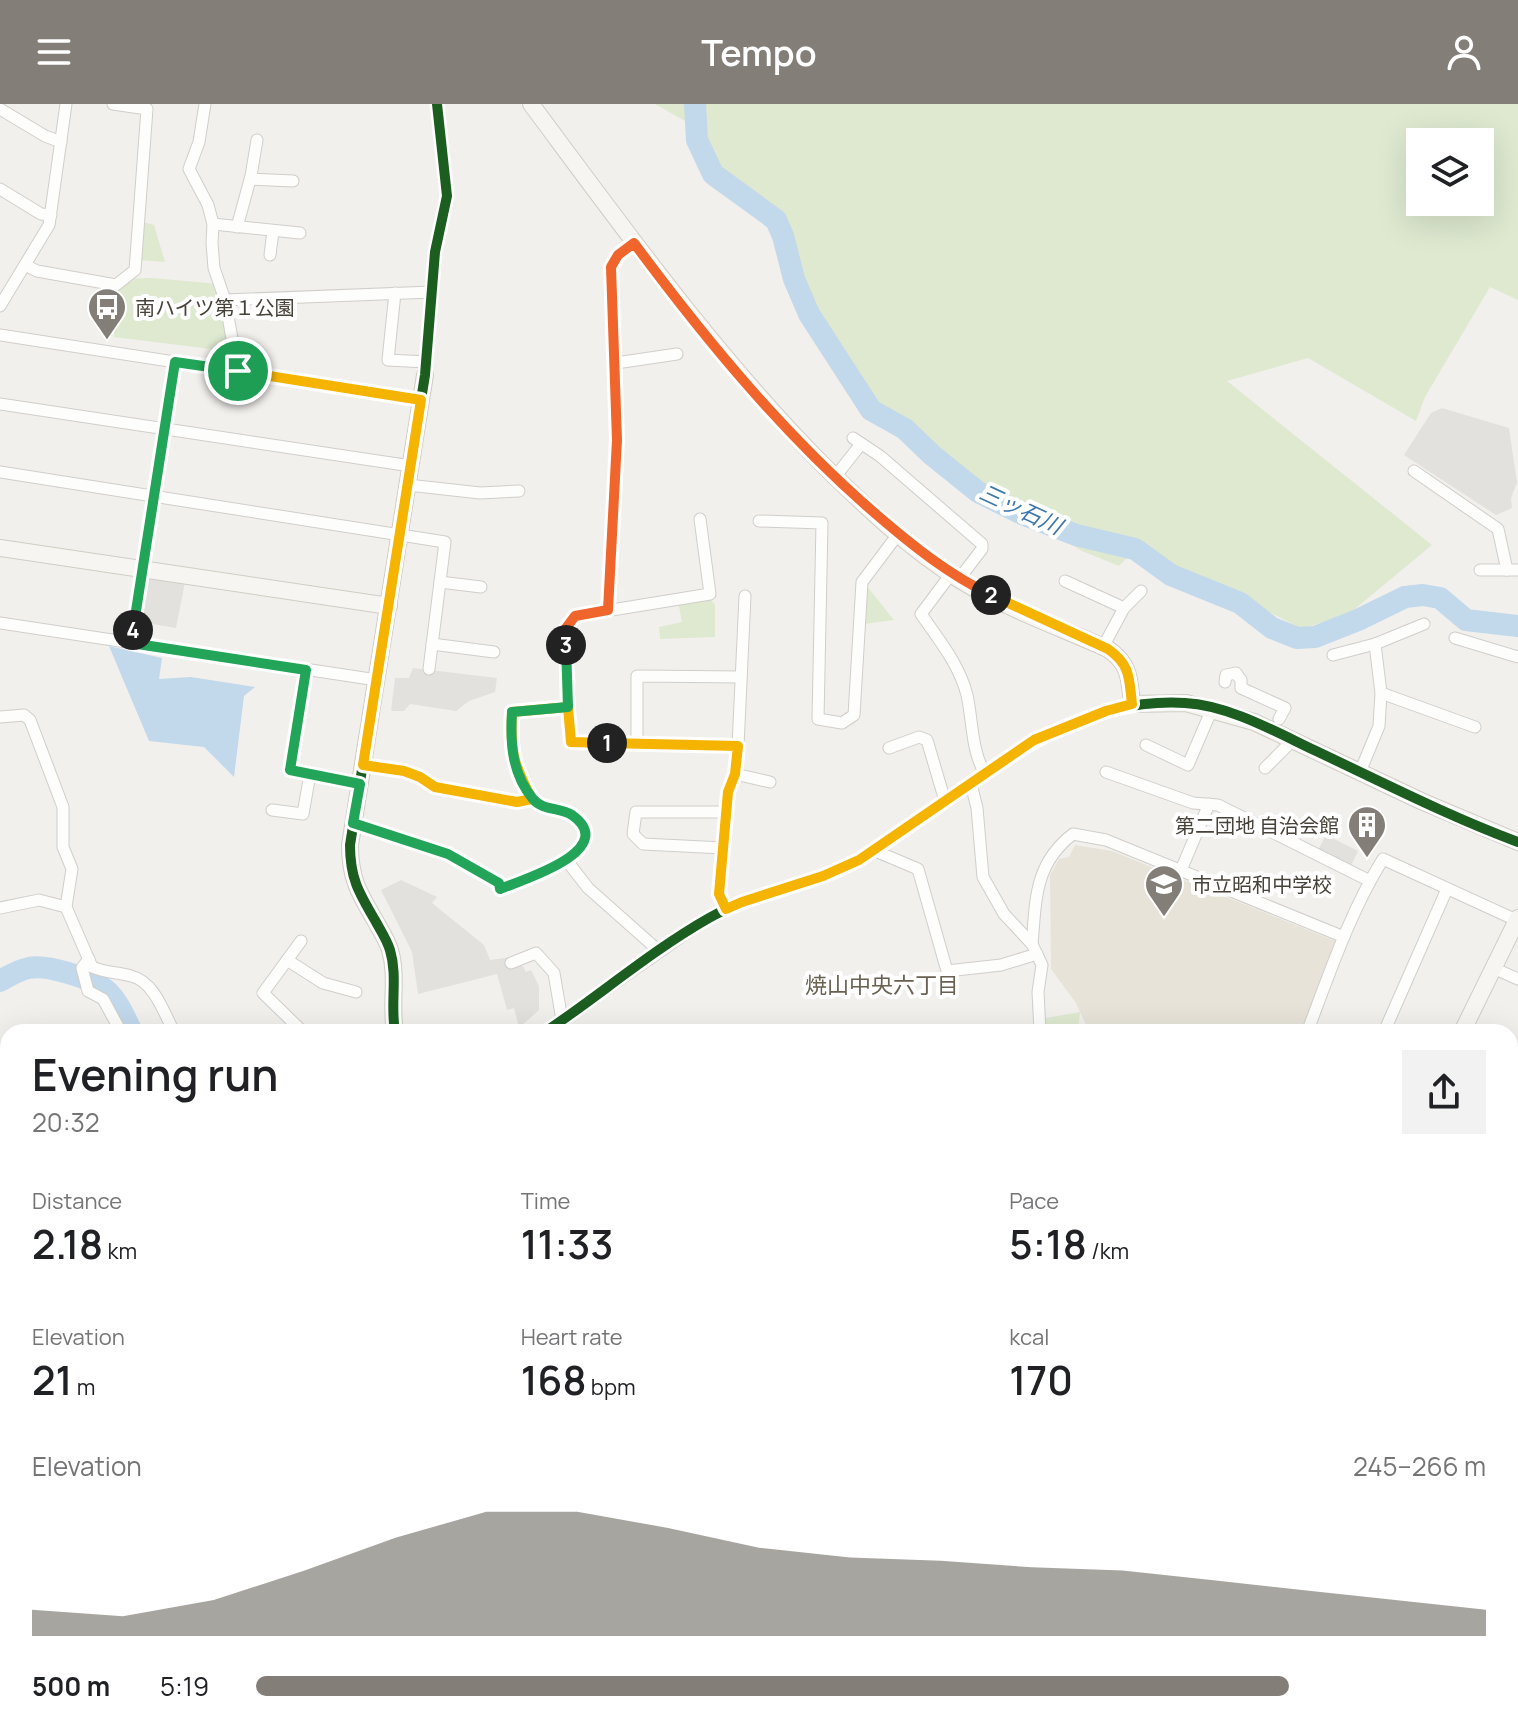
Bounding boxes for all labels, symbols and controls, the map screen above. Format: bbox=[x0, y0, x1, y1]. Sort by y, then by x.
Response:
text: Tempo bbox=[701, 28, 817, 77]
icon: menu bbox=[32, 30, 76, 74]
icon: person bbox=[1442, 30, 1486, 74]
map controls bbox=[1406, 128, 1494, 216]
button: layers bbox=[1406, 128, 1494, 216]
bus stop icon: 南ハイツ第１公園 bbox=[86, 286, 128, 341]
place label: 南ハイツ第１公園 bbox=[135, 294, 295, 321]
pin bbox=[204, 337, 272, 405]
icon: arrive bbox=[216, 349, 260, 393]
water label: 三ッ石川 bbox=[975, 477, 1069, 542]
pin: 2 bbox=[971, 575, 1011, 615]
text: 2 bbox=[984, 580, 998, 610]
pin: 4 bbox=[113, 610, 153, 650]
text: 4 bbox=[126, 615, 140, 645]
pin: 3 bbox=[546, 625, 586, 665]
text: 3 bbox=[560, 630, 572, 660]
pin: 1 bbox=[587, 723, 627, 763]
text: 1 bbox=[602, 728, 612, 758]
building icon: 第二団地 自治会館 bbox=[1346, 804, 1388, 859]
place label: 第二団地 自治会館 bbox=[1175, 812, 1339, 839]
school or university icon: 市立昭和中学校 bbox=[1143, 863, 1185, 918]
place label: 市立昭和中学校 bbox=[1192, 871, 1332, 898]
district label: 焼山中央六丁目 bbox=[805, 970, 959, 1000]
text: Evening run bbox=[32, 1044, 278, 1104]
button: share bbox=[1402, 1050, 1486, 1134]
text: 20:32 bbox=[32, 1104, 100, 1140]
text: Distance bbox=[32, 1186, 122, 1216]
text: Time bbox=[521, 1186, 570, 1216]
text: Pace bbox=[1009, 1186, 1059, 1216]
text: 2.18 bbox=[32, 1216, 103, 1271]
text: 11:33 bbox=[521, 1216, 613, 1271]
text: 5:18 bbox=[1009, 1216, 1087, 1271]
text: km bbox=[103, 1236, 137, 1266]
text: /km bbox=[1087, 1236, 1129, 1266]
text: Elevation bbox=[32, 1322, 125, 1352]
text: Heart rate bbox=[521, 1322, 623, 1352]
text: kcal bbox=[1009, 1322, 1049, 1352]
text: 21 bbox=[32, 1352, 72, 1407]
text: 168 bbox=[521, 1352, 586, 1407]
text: 170 bbox=[1009, 1352, 1073, 1407]
text: m bbox=[72, 1372, 95, 1402]
text: bpm bbox=[586, 1372, 636, 1402]
text: Elevation bbox=[32, 1448, 142, 1484]
text: 245–266 m bbox=[1353, 1448, 1486, 1484]
text: 500 m bbox=[32, 1668, 110, 1704]
text: 5:19 bbox=[160, 1668, 209, 1704]

